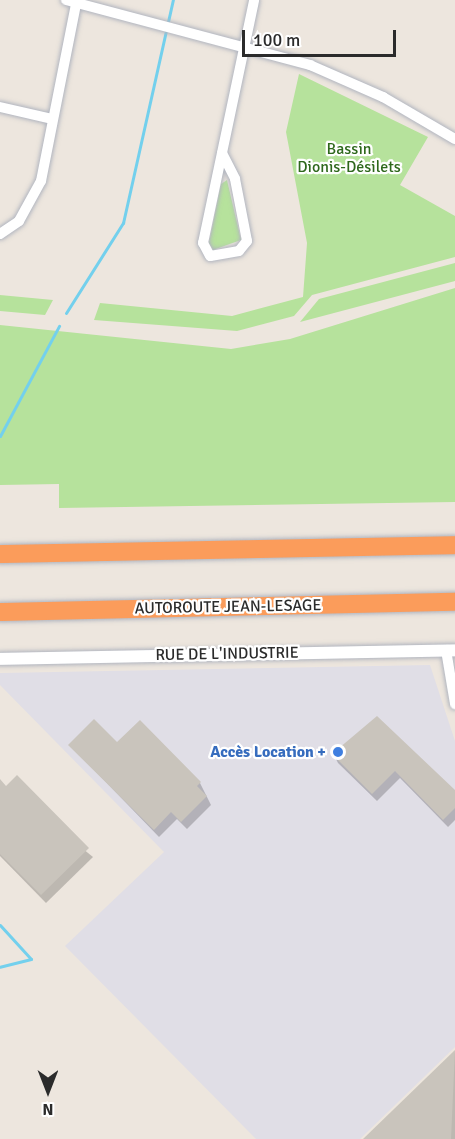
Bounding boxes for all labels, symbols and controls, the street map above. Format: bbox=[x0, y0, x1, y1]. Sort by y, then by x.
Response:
scale bar bbox=[245, 18, 400, 56]
text: 100 m bbox=[253, 29, 300, 51]
park label: Bassin Dionis-Désilets bbox=[297, 139, 401, 177]
street label: AUTOROUTE JEAN-LESAGE bbox=[134, 596, 322, 618]
street label: RUE DE L'INDUSTRIE bbox=[155, 643, 299, 665]
place label: Accès Location + bbox=[210, 742, 326, 762]
marker: Accès Location + bbox=[331, 745, 345, 759]
north arrow bbox=[18, 1061, 78, 1121]
text: N bbox=[42, 1099, 54, 1119]

